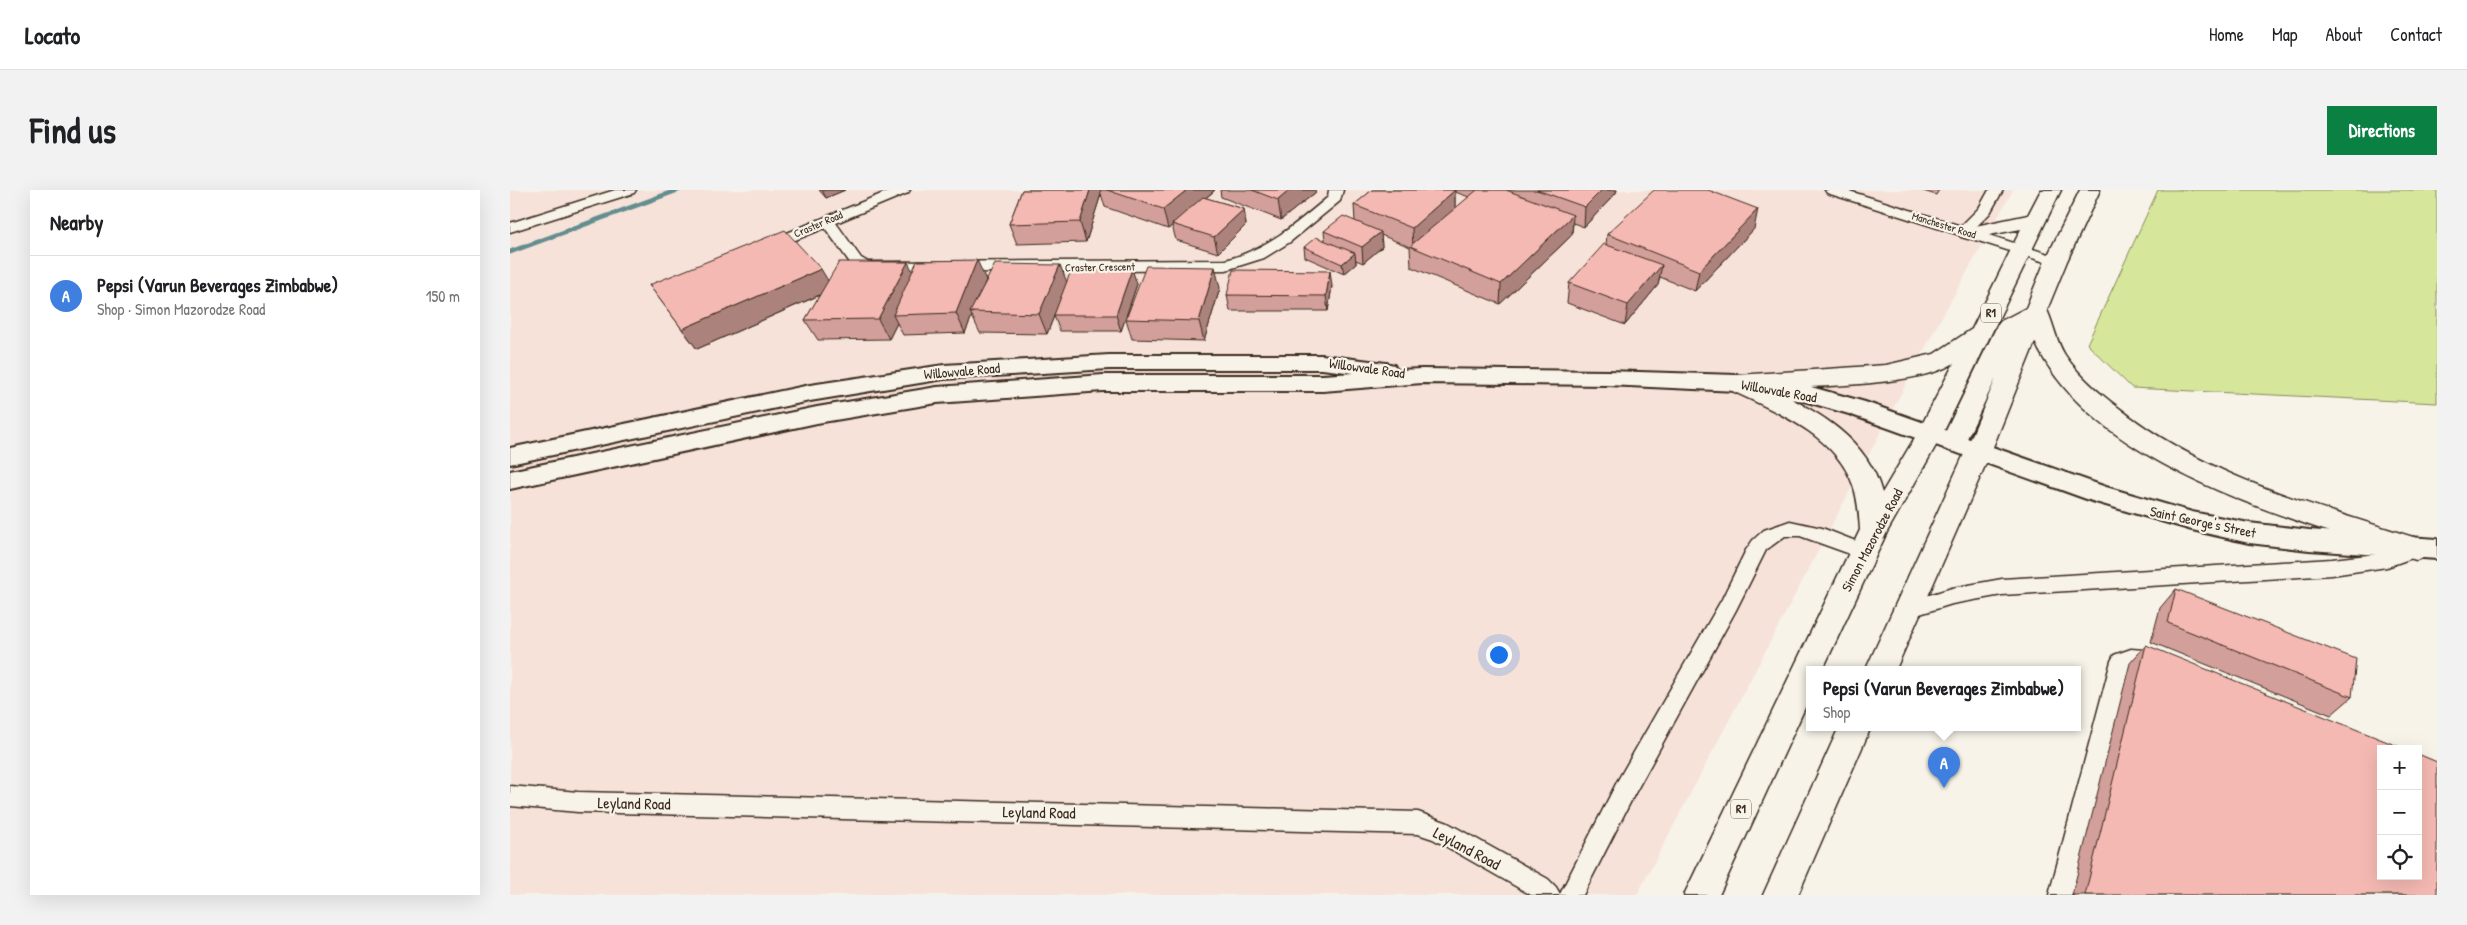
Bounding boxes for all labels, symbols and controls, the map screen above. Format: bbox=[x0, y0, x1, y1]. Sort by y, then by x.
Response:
text: Locato bbox=[25, 19, 80, 51]
text: Home bbox=[2209, 22, 2244, 47]
text: Map bbox=[2272, 22, 2297, 47]
text: About bbox=[2325, 22, 2362, 47]
text: Contact bbox=[2390, 22, 2442, 47]
button: Directions bbox=[2327, 106, 2437, 155]
text: Find us bbox=[30, 107, 116, 154]
street label: Craster Road bbox=[791, 207, 845, 241]
text: Nearby bbox=[50, 208, 103, 237]
street label: Manchester Road bbox=[1910, 209, 1978, 242]
street label: Craster Crescent bbox=[1065, 259, 1135, 275]
text: Pepsi (Varun Beverages Zimbabwe) bbox=[97, 272, 338, 298]
text: A bbox=[62, 285, 70, 307]
text: 150 m bbox=[426, 285, 460, 307]
text: Shop · Simon Mazorodze Road bbox=[97, 298, 265, 320]
road number: R1 bbox=[1981, 304, 2001, 322]
street label: Willowvale Road bbox=[1328, 353, 1407, 382]
street label: Willowvale Road bbox=[923, 358, 1001, 383]
street label: Willowvale Road bbox=[1740, 375, 1819, 407]
street label: Simon Mazorodze Road bbox=[1836, 485, 1907, 595]
street label: Saint George's Street bbox=[2148, 501, 2258, 543]
your location bbox=[1486, 642, 1512, 668]
popup bbox=[1806, 666, 2081, 731]
text: Pepsi (Varun Beverages Zimbabwe) bbox=[1823, 675, 2064, 701]
text: Shop bbox=[1823, 701, 1850, 723]
map controls bbox=[2377, 745, 2422, 880]
button: + bbox=[2377, 745, 2422, 790]
pin: A bbox=[1928, 747, 1960, 788]
button: − bbox=[2377, 790, 2422, 835]
street label: Leyland Road bbox=[597, 791, 671, 815]
street label: Leyland Road bbox=[1002, 800, 1076, 824]
road number: R1 bbox=[1731, 800, 1751, 818]
street label: Leyland Road bbox=[1430, 821, 1504, 875]
button: locate bbox=[2377, 835, 2422, 880]

